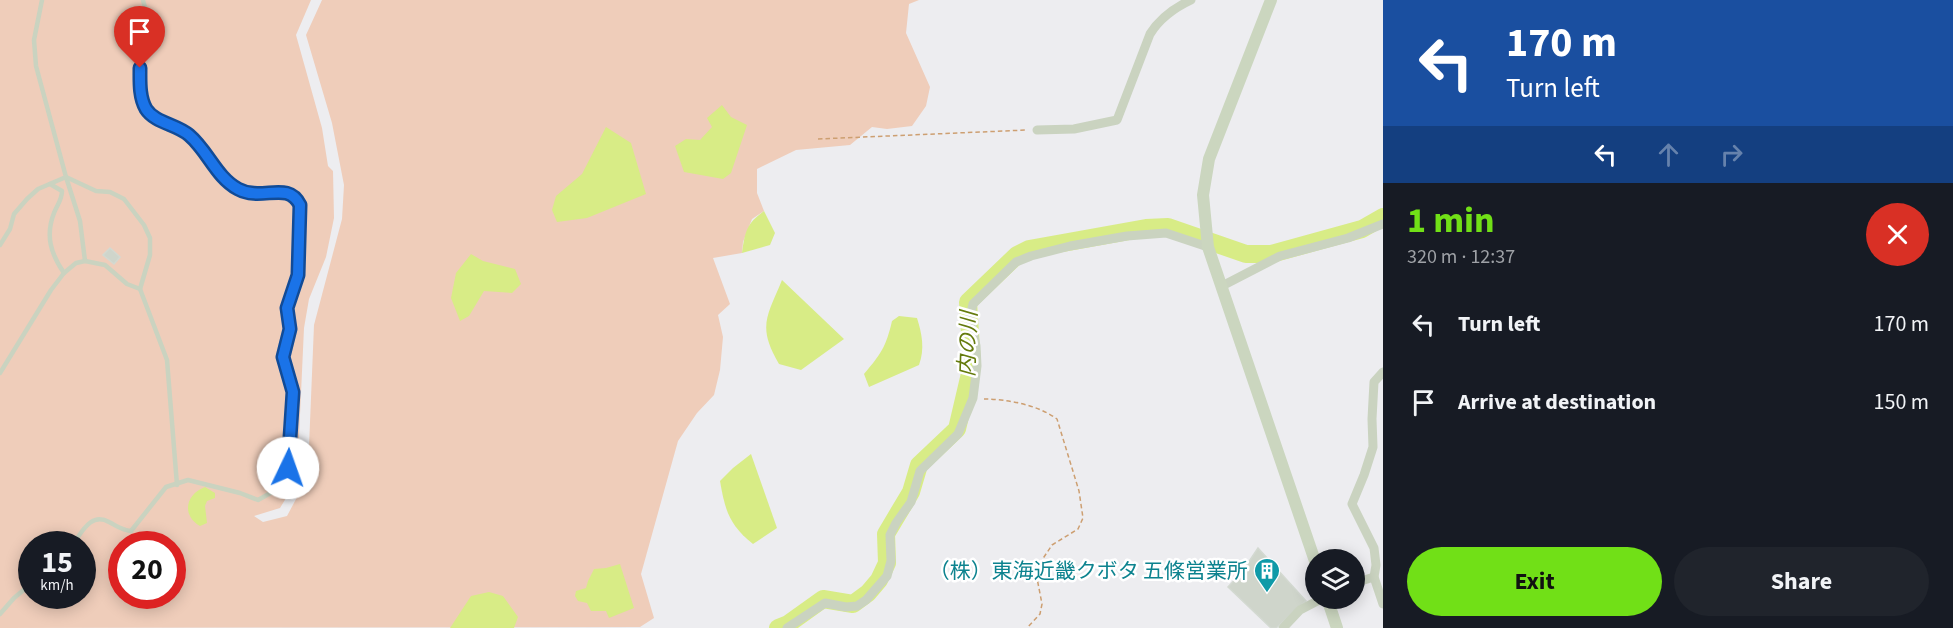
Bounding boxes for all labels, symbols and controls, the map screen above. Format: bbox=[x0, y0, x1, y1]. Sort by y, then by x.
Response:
pin bbox=[114, 6, 165, 68]
text: 170 m bbox=[1506, 13, 1617, 73]
icon: arrive bbox=[123, 15, 156, 48]
icon: left bbox=[1407, 24, 1485, 102]
text: Turn left bbox=[1506, 69, 1600, 108]
icon: left bbox=[1589, 138, 1622, 171]
icon: ahead bbox=[1652, 138, 1685, 171]
icon: right bbox=[1715, 138, 1748, 171]
text: 1 min bbox=[1407, 195, 1495, 246]
button: close bbox=[1866, 203, 1929, 266]
text: 320 m · 12:37 bbox=[1407, 243, 1515, 271]
water label: 内の川 bbox=[951, 308, 985, 378]
icon: left bbox=[1407, 308, 1440, 341]
text: Turn left bbox=[1458, 308, 1540, 340]
text: 170 m bbox=[1874, 308, 1929, 340]
icon: arrive bbox=[1407, 386, 1440, 419]
text: Arrive at destination bbox=[1458, 386, 1656, 418]
text: 150 m bbox=[1874, 386, 1929, 418]
position arrow bbox=[256, 436, 320, 500]
speed limit sign: 20 bbox=[108, 531, 186, 609]
text: 15 bbox=[41, 541, 73, 584]
button: Exit bbox=[1407, 547, 1662, 616]
button: Share bbox=[1674, 547, 1929, 616]
map controls bbox=[1305, 549, 1365, 609]
button: layers bbox=[1305, 549, 1365, 609]
place label: （株）東海近畿クボタ 五條営業所 bbox=[929, 556, 1248, 586]
building icon: （株）東海近畿クボタ 五條営業所 bbox=[1252, 556, 1282, 594]
text: km/h bbox=[40, 575, 74, 596]

